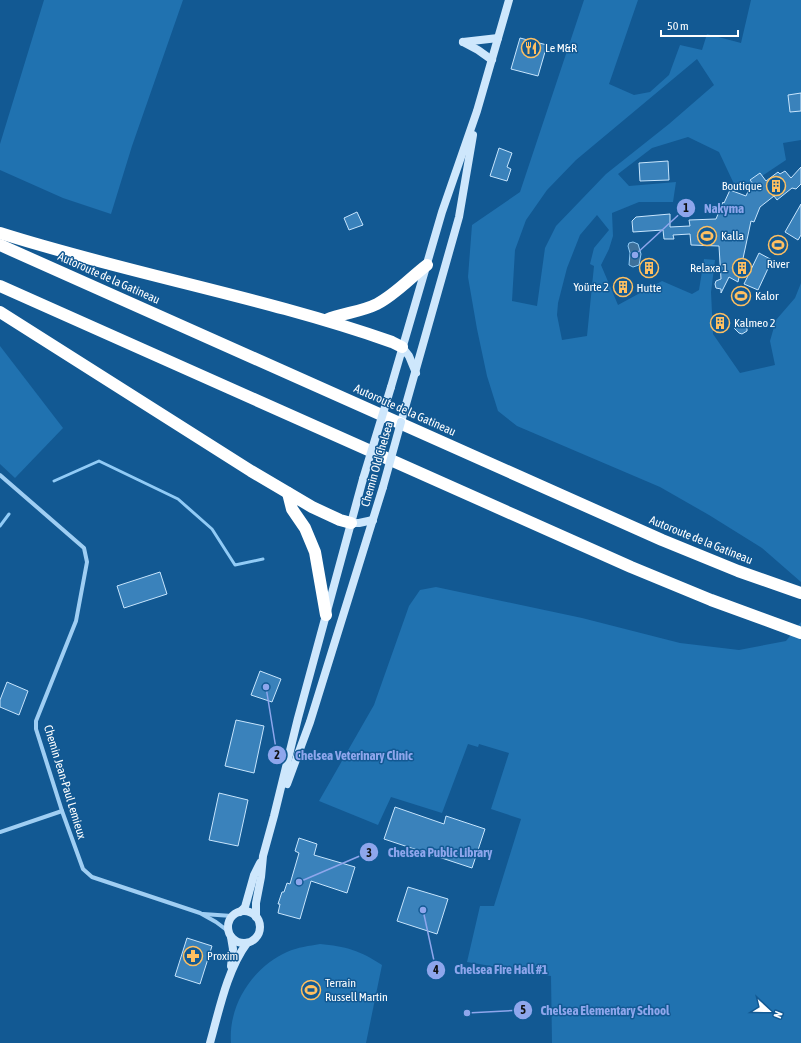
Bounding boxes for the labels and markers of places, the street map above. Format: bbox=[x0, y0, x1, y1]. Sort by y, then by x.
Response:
restaurant icon: Le M&R bbox=[520, 37, 542, 59]
place label: Le M&R bbox=[545, 41, 577, 55]
building icon: Boutique bbox=[765, 175, 787, 197]
place label: Boutique bbox=[722, 179, 762, 193]
callout: Nakyma bbox=[676, 196, 752, 221]
sports icon: Kalla bbox=[696, 225, 718, 247]
place label: Kalla bbox=[721, 229, 744, 243]
sports icon: River bbox=[767, 234, 789, 256]
building icon: Hutte bbox=[638, 257, 660, 279]
building icon: Relaxa 1 bbox=[731, 257, 753, 279]
place label: River bbox=[767, 257, 790, 271]
place label: Relaxa 1 bbox=[690, 261, 728, 275]
building icon: Yoürte 2 bbox=[612, 276, 634, 298]
place label: Yoürte 2 bbox=[573, 280, 609, 294]
place label: Hutte bbox=[636, 281, 662, 295]
sports icon: Kalor bbox=[730, 285, 752, 307]
place label: Kalor bbox=[755, 289, 779, 303]
building icon: Kalmeo 2 bbox=[709, 312, 731, 334]
place label: Kalmeo 2 bbox=[734, 316, 775, 330]
callout: Chelsea Veterinary Clinic bbox=[267, 742, 421, 767]
callout: Chelsea Public Library bbox=[359, 840, 500, 865]
pharmacy icon: Proxim bbox=[182, 945, 204, 967]
place label: Proxim bbox=[207, 949, 238, 963]
callout: Chelsea Fire Hall #1 bbox=[426, 957, 556, 982]
place label: Terrain Russell Martin bbox=[325, 976, 388, 1004]
sports icon: Terrain Russell Martin bbox=[300, 979, 322, 1001]
callout: Chelsea Elementary School bbox=[513, 998, 678, 1023]

